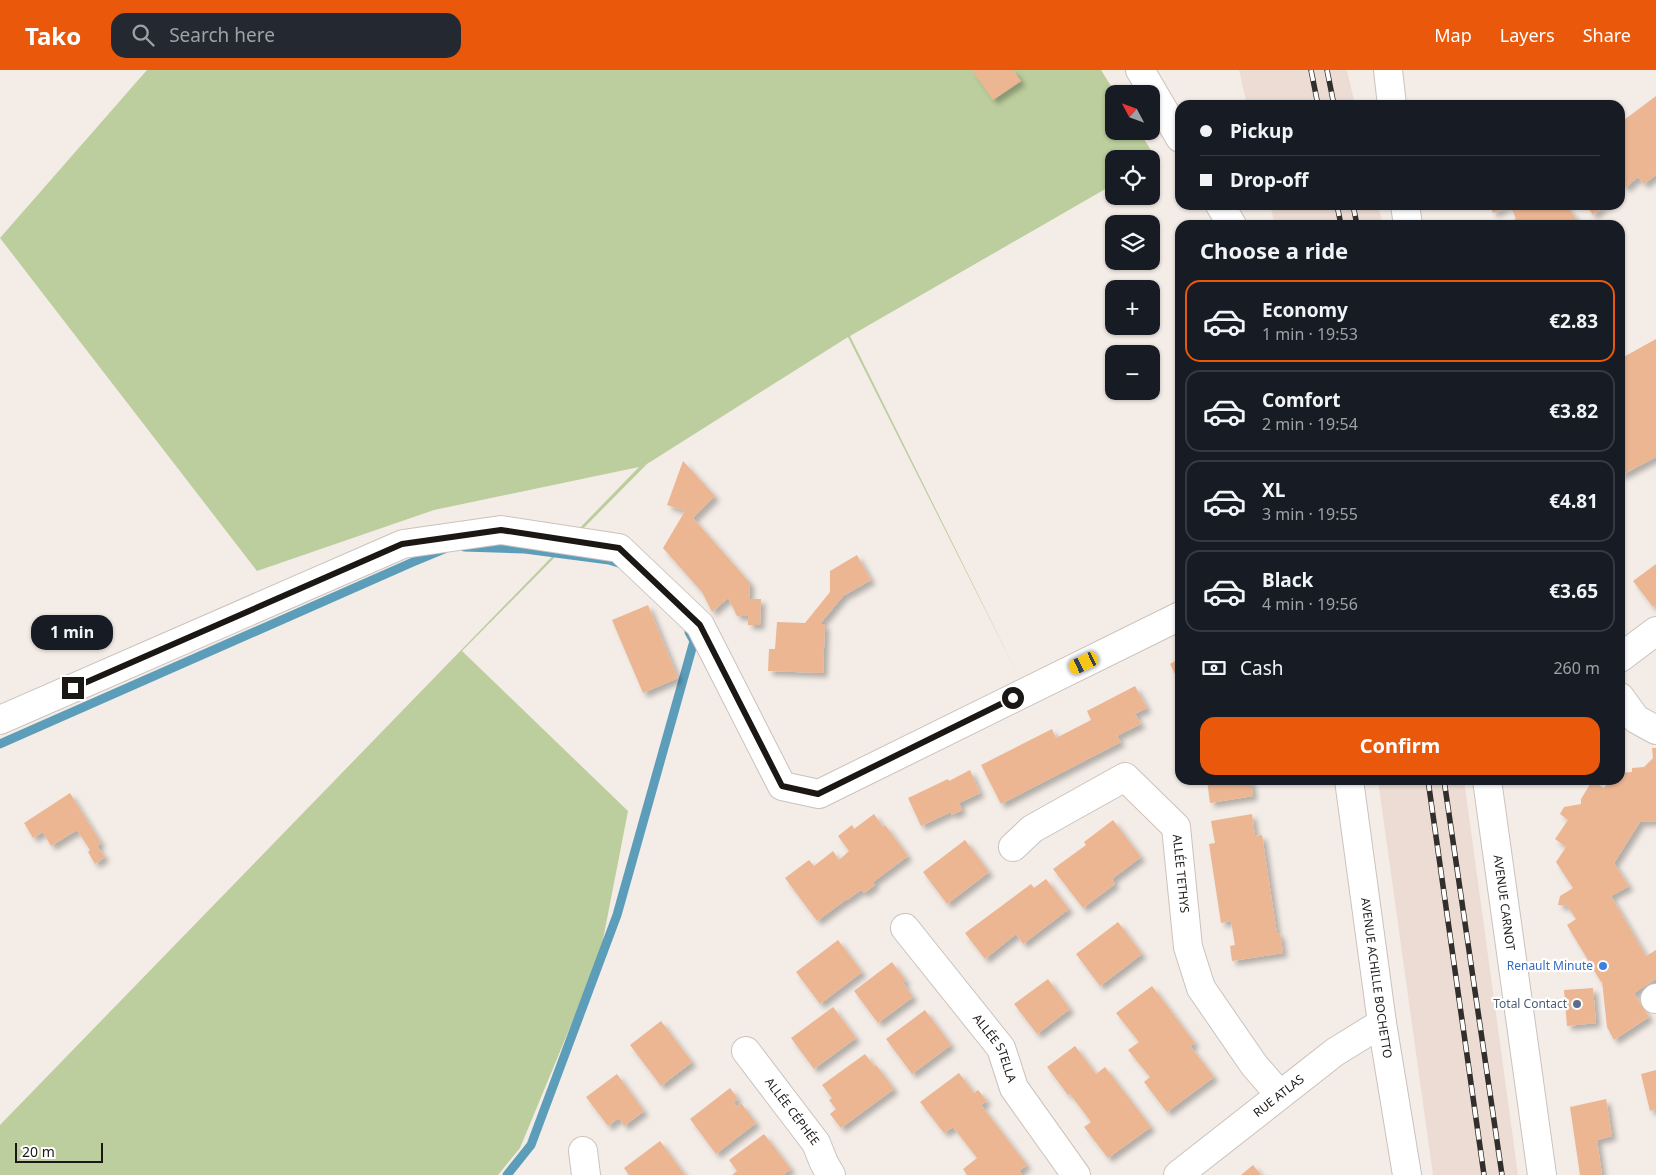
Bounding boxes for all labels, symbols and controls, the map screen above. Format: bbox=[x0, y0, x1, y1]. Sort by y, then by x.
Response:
search box bbox=[111, 13, 461, 58]
text: Tako bbox=[25, 19, 81, 52]
icon: search bbox=[129, 21, 157, 49]
text: Search here bbox=[169, 22, 275, 48]
text: Map bbox=[1434, 23, 1472, 47]
text: Layers bbox=[1500, 23, 1555, 47]
text: Share bbox=[1583, 23, 1631, 47]
north arrow bbox=[1105, 85, 1160, 140]
map controls bbox=[1105, 85, 1160, 400]
text: Pickup bbox=[1230, 118, 1293, 144]
button: locate bbox=[1105, 150, 1160, 205]
text: Drop-off bbox=[1230, 167, 1309, 193]
button: layers bbox=[1105, 215, 1160, 270]
text: Choose a ride bbox=[1200, 235, 1348, 265]
button: + bbox=[1105, 280, 1160, 335]
text: Economy bbox=[1262, 297, 1348, 323]
icon: car bbox=[1202, 299, 1247, 344]
text: €2.83 bbox=[1549, 308, 1598, 334]
text: 1 min · 19:53 bbox=[1262, 323, 1358, 345]
button: − bbox=[1105, 345, 1160, 400]
text: Comfort bbox=[1262, 387, 1341, 413]
icon: car bbox=[1202, 389, 1247, 434]
text: €3.82 bbox=[1549, 398, 1598, 424]
text: 2 min · 19:54 bbox=[1262, 413, 1358, 435]
text: XL bbox=[1262, 477, 1285, 503]
icon: car bbox=[1202, 479, 1247, 524]
text: €4.81 bbox=[1549, 488, 1598, 514]
text: 3 min · 19:55 bbox=[1262, 503, 1358, 525]
text: Black bbox=[1262, 567, 1313, 593]
icon: car bbox=[1202, 569, 1247, 614]
text: €3.65 bbox=[1549, 578, 1598, 604]
text: 4 min · 19:56 bbox=[1262, 593, 1358, 615]
callout: 1 min bbox=[32, 616, 114, 650]
text: 1 min bbox=[50, 621, 94, 643]
car bbox=[1067, 650, 1100, 676]
icon: cash bbox=[1200, 654, 1228, 682]
text: Cash bbox=[1240, 655, 1284, 681]
text: 260 m bbox=[1553, 657, 1600, 679]
route end bbox=[62, 677, 84, 699]
route start bbox=[1002, 687, 1024, 709]
button: Confirm bbox=[1200, 717, 1600, 775]
street label: ALLÉE TETHYS bbox=[1169, 833, 1194, 914]
street label: AVENUE CARNOT bbox=[1490, 854, 1520, 952]
street label: AVENUE ACHILLE BOCHETTO bbox=[1357, 897, 1397, 1060]
place label: Renault Minute bbox=[1507, 957, 1593, 974]
marker: Renault Minute bbox=[1597, 960, 1609, 972]
place label: Total Contact bbox=[1493, 995, 1568, 1012]
marker: Total Contact bbox=[1571, 998, 1583, 1010]
street label: ALLÉE STELLA bbox=[969, 1010, 1021, 1085]
street label: RUE ATLAS bbox=[1250, 1070, 1308, 1121]
street label: ALLÉE CÉPHÉE bbox=[761, 1074, 824, 1148]
scale bar bbox=[15, 1140, 102, 1163]
text: 20 m bbox=[22, 1142, 55, 1161]

